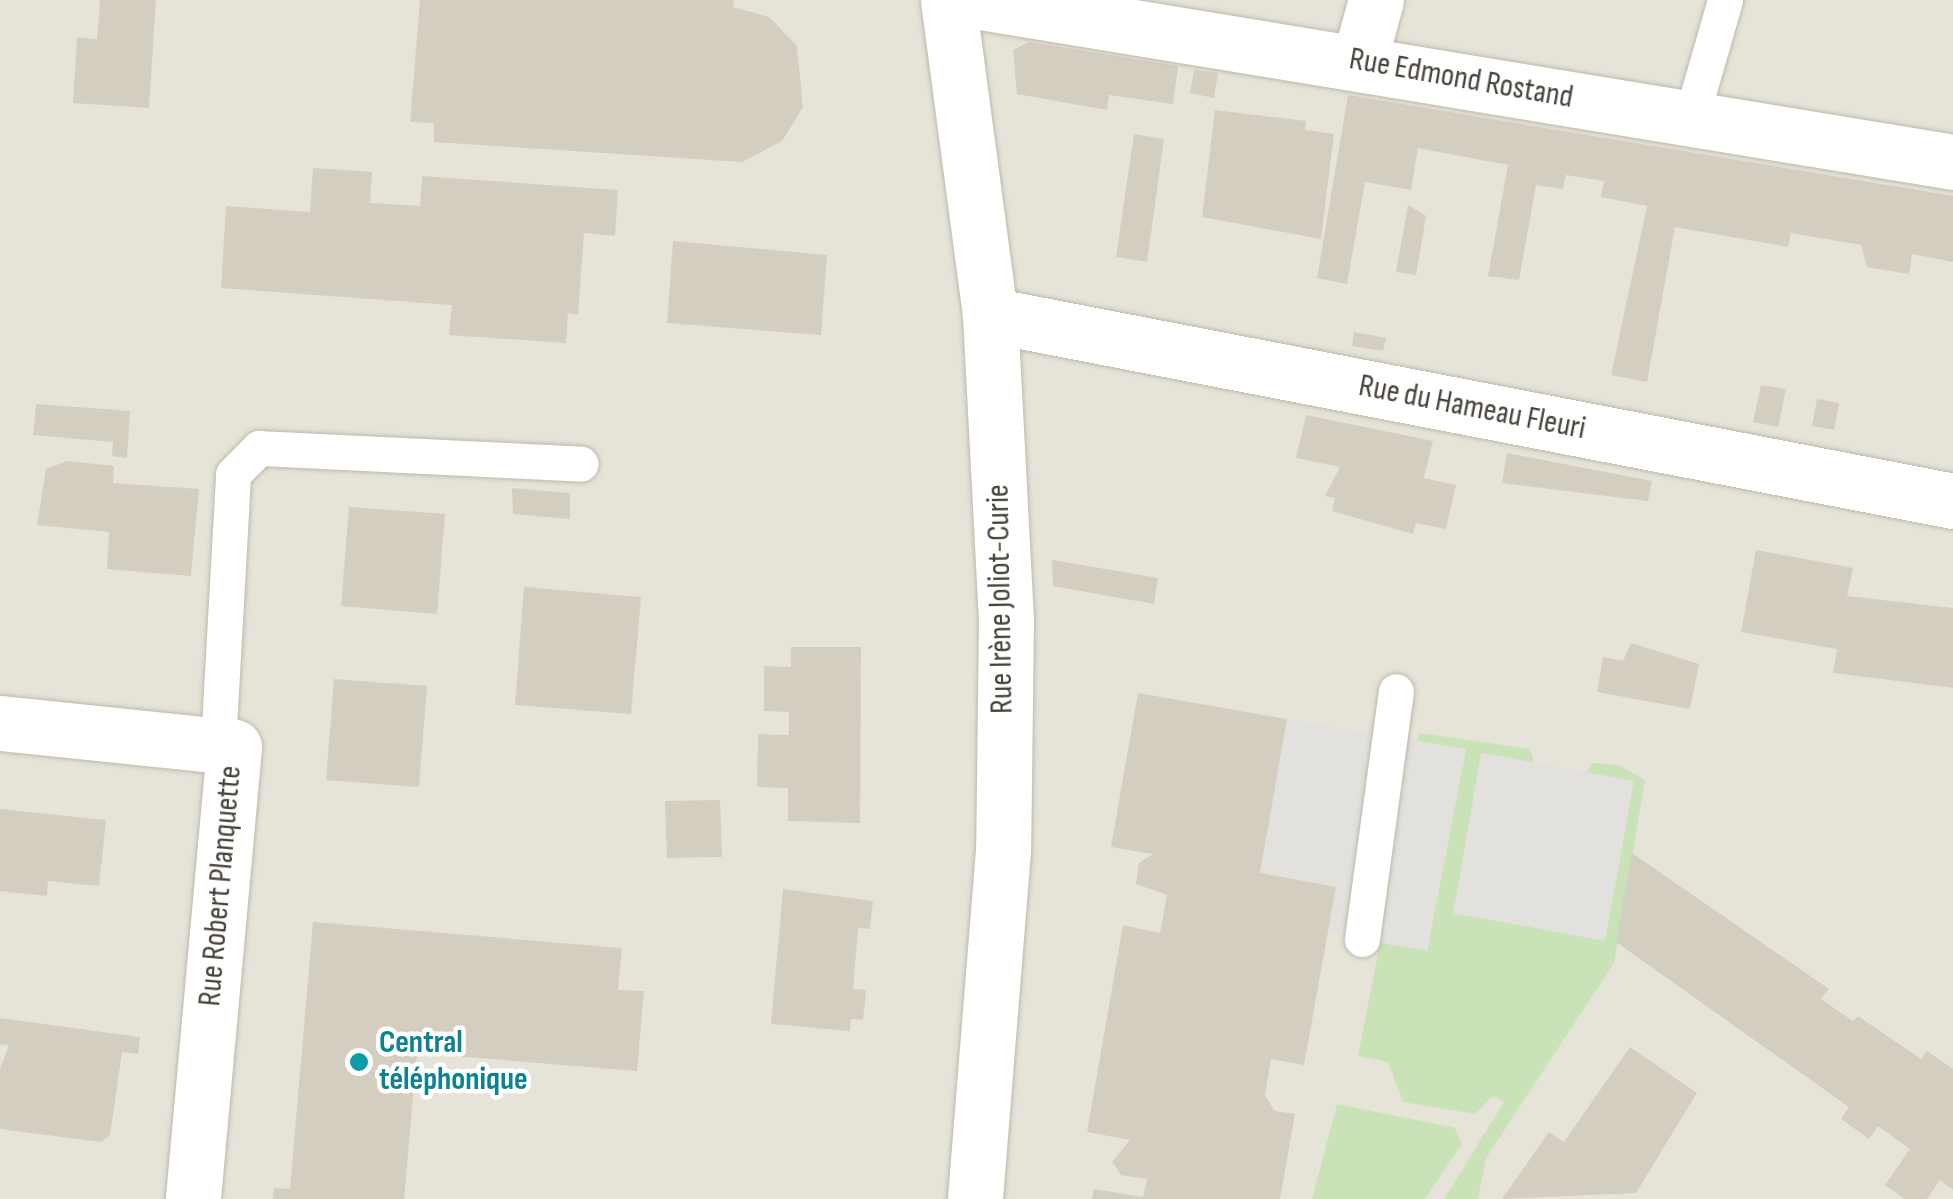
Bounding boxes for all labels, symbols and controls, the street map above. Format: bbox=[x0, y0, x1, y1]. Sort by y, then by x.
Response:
street label: Rue Edmond Rostand bbox=[1346, 40, 1576, 118]
street label: Rue du Hameau Fleuri bbox=[1355, 367, 1589, 449]
street label: Rue Irène Joliot-Curie bbox=[980, 484, 1022, 714]
street label: Rue Robert Planquette bbox=[191, 764, 251, 1008]
place label: Central téléphonique bbox=[379, 1025, 528, 1100]
marker: Central téléphonique bbox=[348, 1051, 370, 1073]

